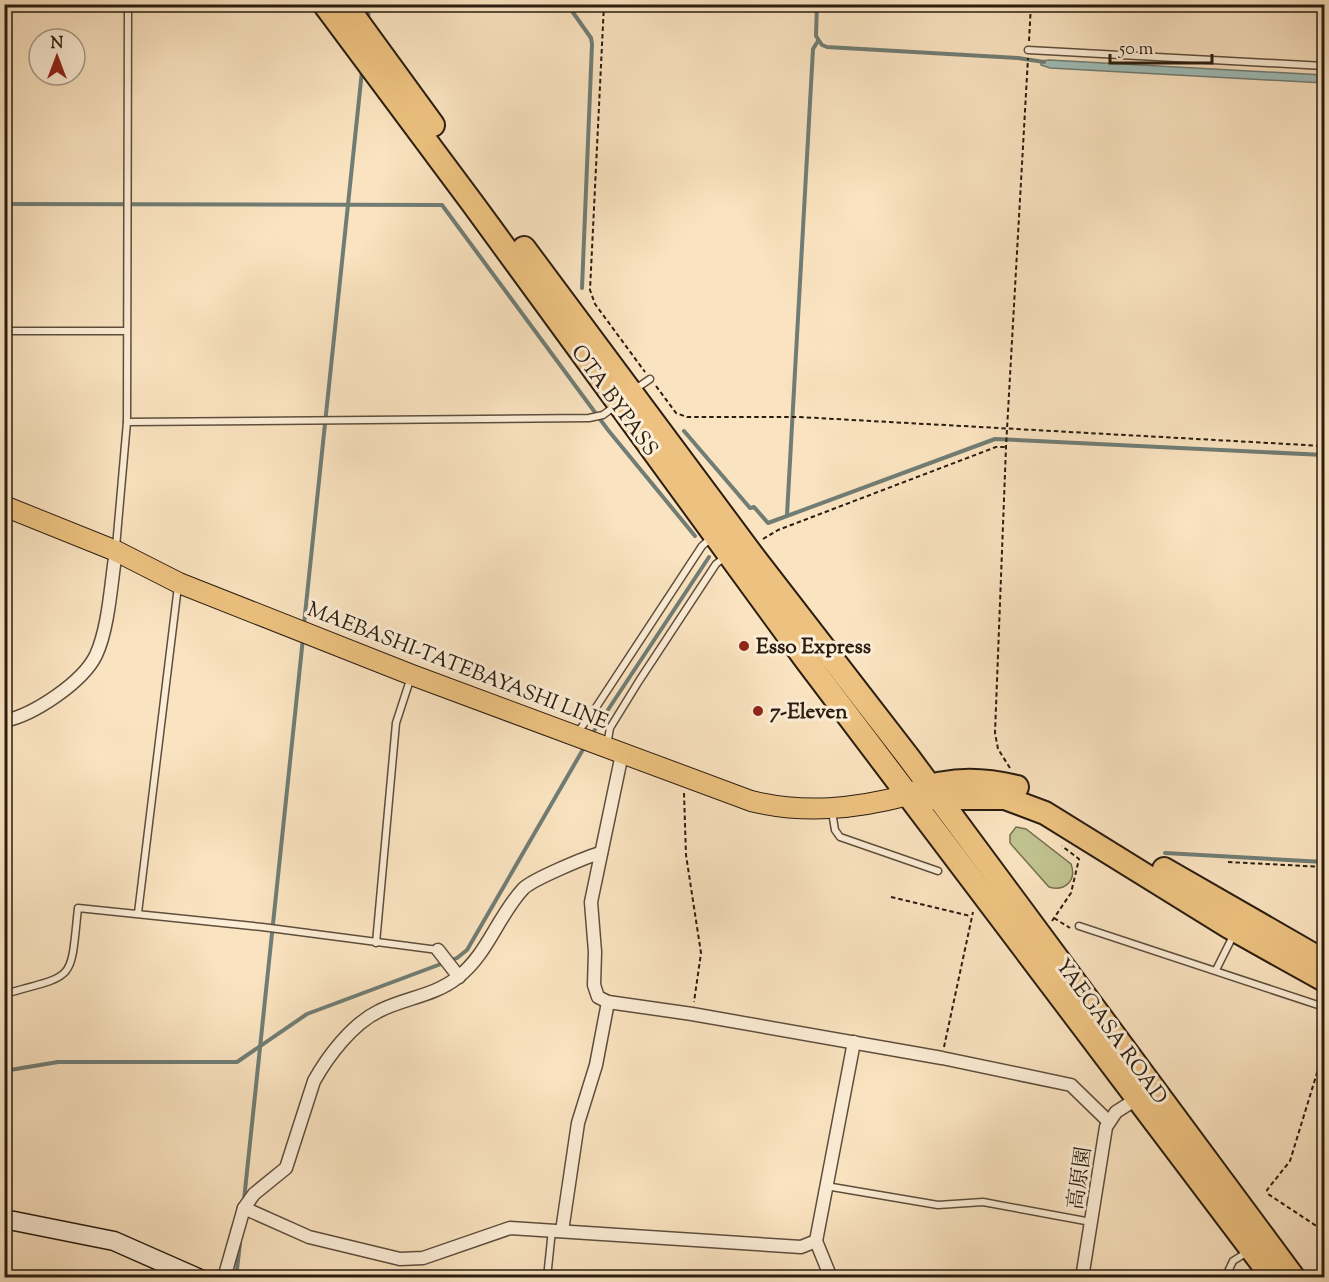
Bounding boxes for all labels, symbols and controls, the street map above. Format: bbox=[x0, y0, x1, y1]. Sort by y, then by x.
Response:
north arrow bbox=[27, 27, 87, 87]
scale bar bbox=[1110, 27, 1212, 65]
text: N bbox=[51, 33, 64, 56]
text: 50 m bbox=[1118, 37, 1154, 63]
street label: OTA BYPASS bbox=[563, 339, 664, 463]
street label: MAEBASHI-TATEBAYASHI LINE bbox=[303, 596, 612, 738]
place label: Esso Express bbox=[756, 633, 871, 663]
marker: Esso Express bbox=[737, 639, 751, 653]
place label: 7-Eleven bbox=[770, 698, 848, 728]
marker: 7-Eleven bbox=[751, 704, 765, 718]
street label: YAEGASA ROAD bbox=[1047, 953, 1174, 1111]
street label: 高原園 bbox=[1062, 1145, 1100, 1212]

